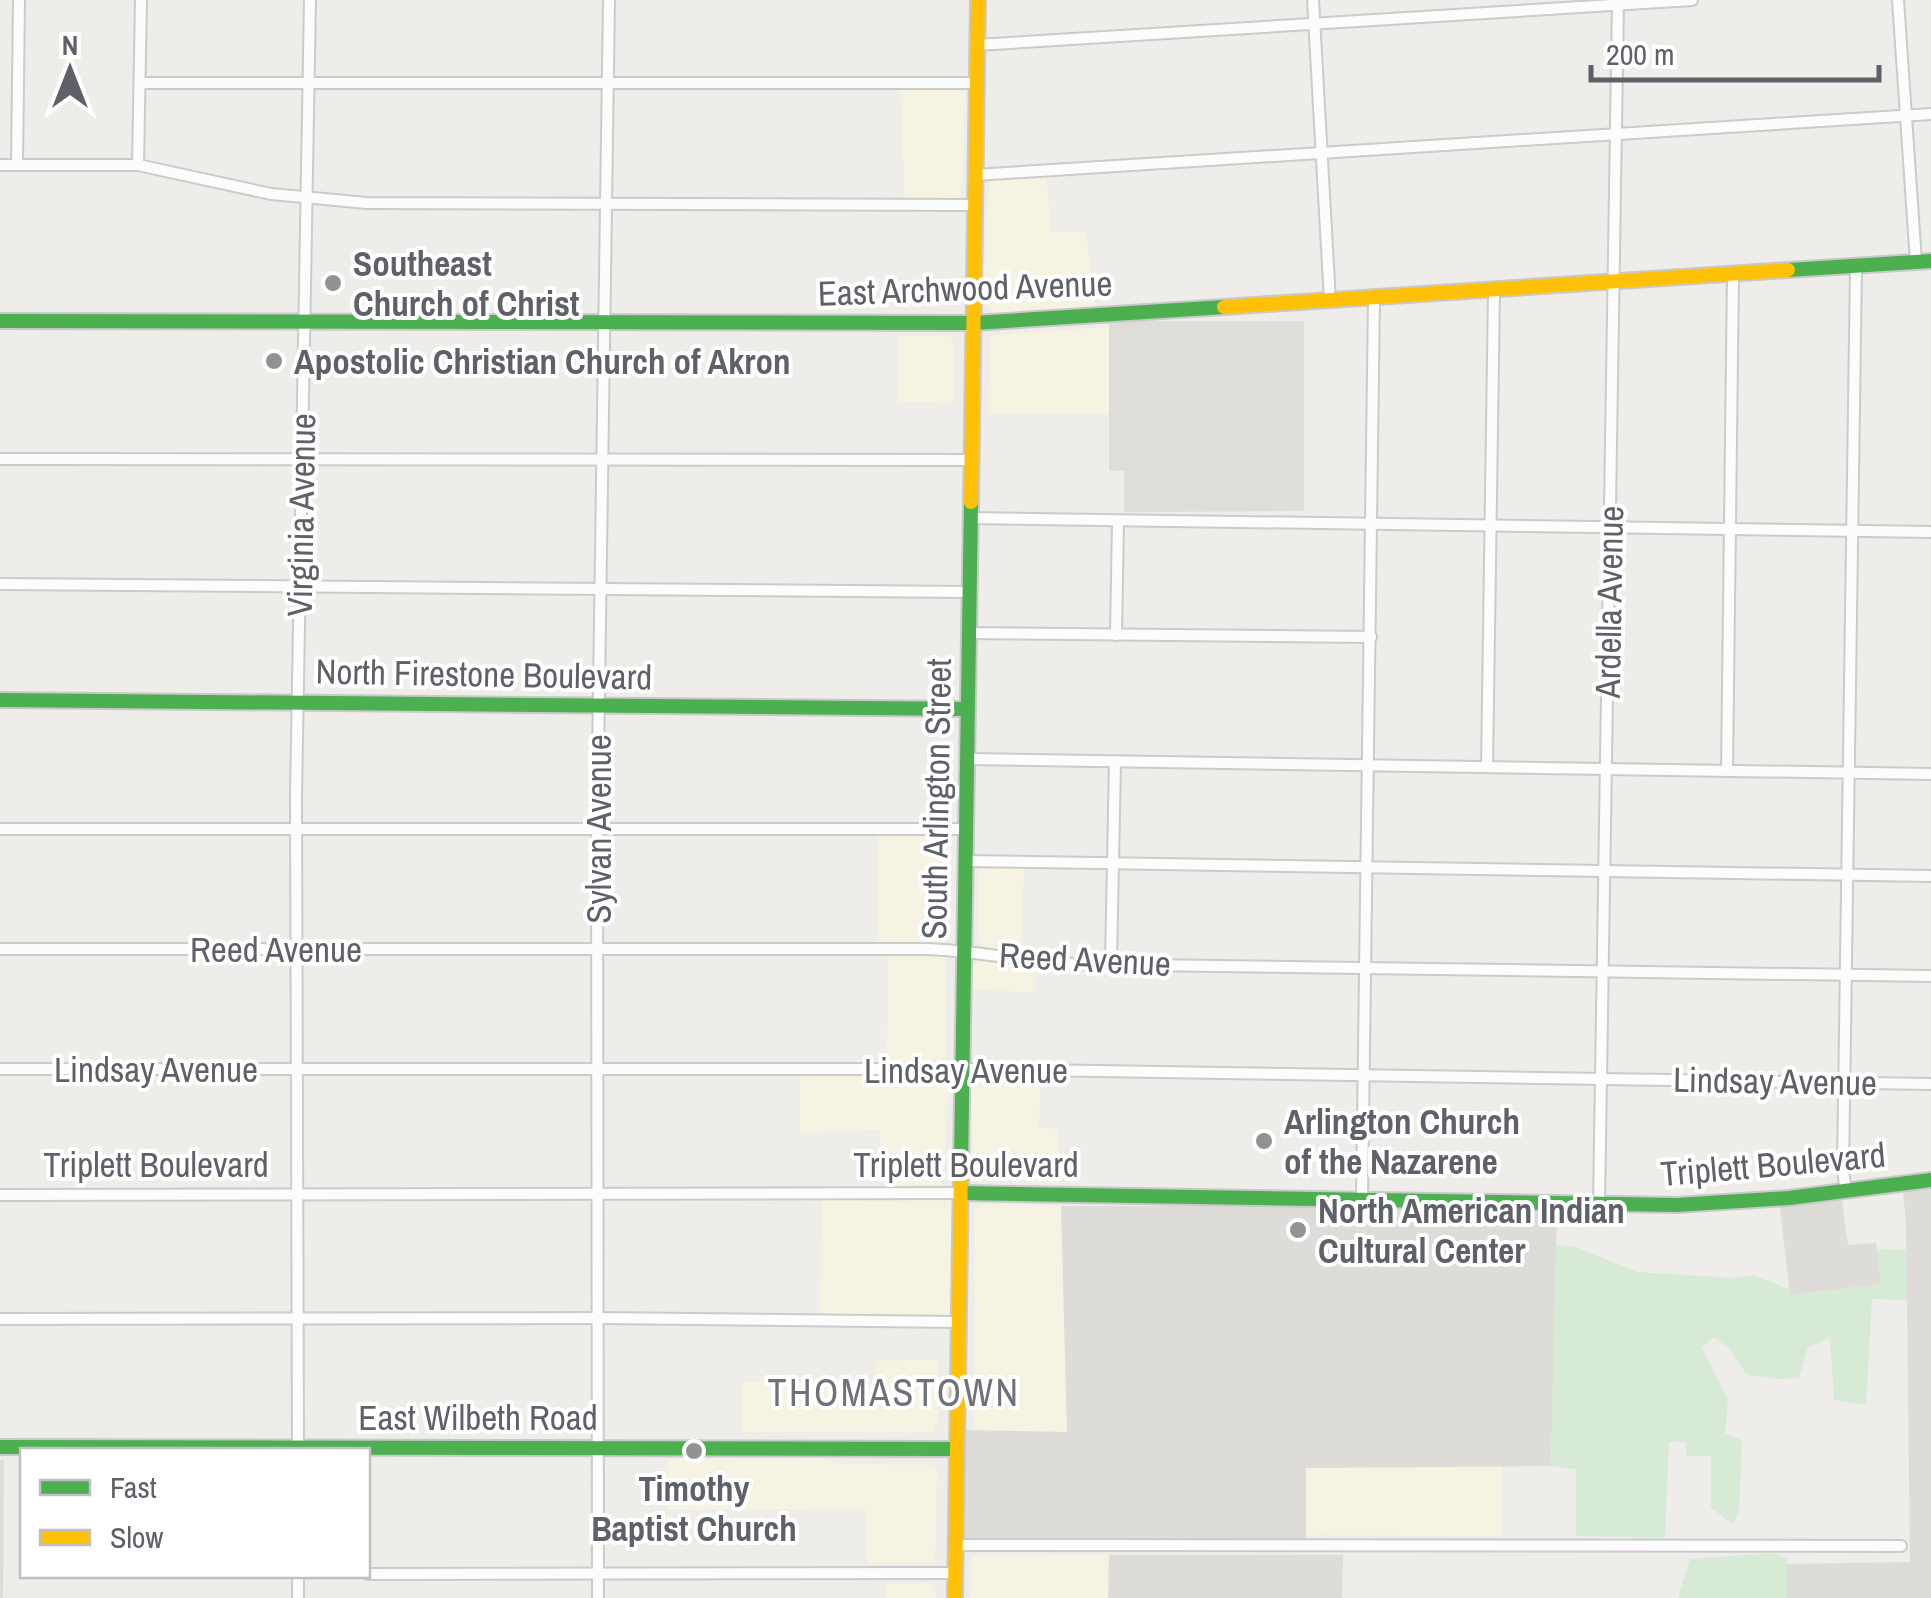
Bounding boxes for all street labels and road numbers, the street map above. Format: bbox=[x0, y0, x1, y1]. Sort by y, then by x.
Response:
street label: East Archwood Avenue bbox=[817, 259, 1113, 317]
street label: Virginia Avenue bbox=[276, 413, 326, 617]
street label: Ardella Avenue bbox=[1584, 505, 1634, 700]
street label: North Firestone Boulevard bbox=[315, 648, 653, 700]
street label: South Arlington Street bbox=[910, 658, 962, 940]
street label: Sylvan Avenue bbox=[575, 734, 622, 924]
street label: Reed Avenue bbox=[190, 926, 362, 973]
street label: Reed Avenue bbox=[998, 931, 1172, 987]
street label: Lindsay Avenue bbox=[54, 1046, 258, 1093]
street label: Lindsay Avenue bbox=[864, 1047, 1068, 1094]
street label: Lindsay Avenue bbox=[1673, 1056, 1877, 1106]
street label: Triplett Boulevard bbox=[1659, 1131, 1887, 1197]
street label: Triplett Boulevard bbox=[43, 1141, 269, 1188]
street label: Triplett Boulevard bbox=[853, 1141, 1079, 1188]
street label: East Wilbeth Road bbox=[358, 1394, 598, 1441]

